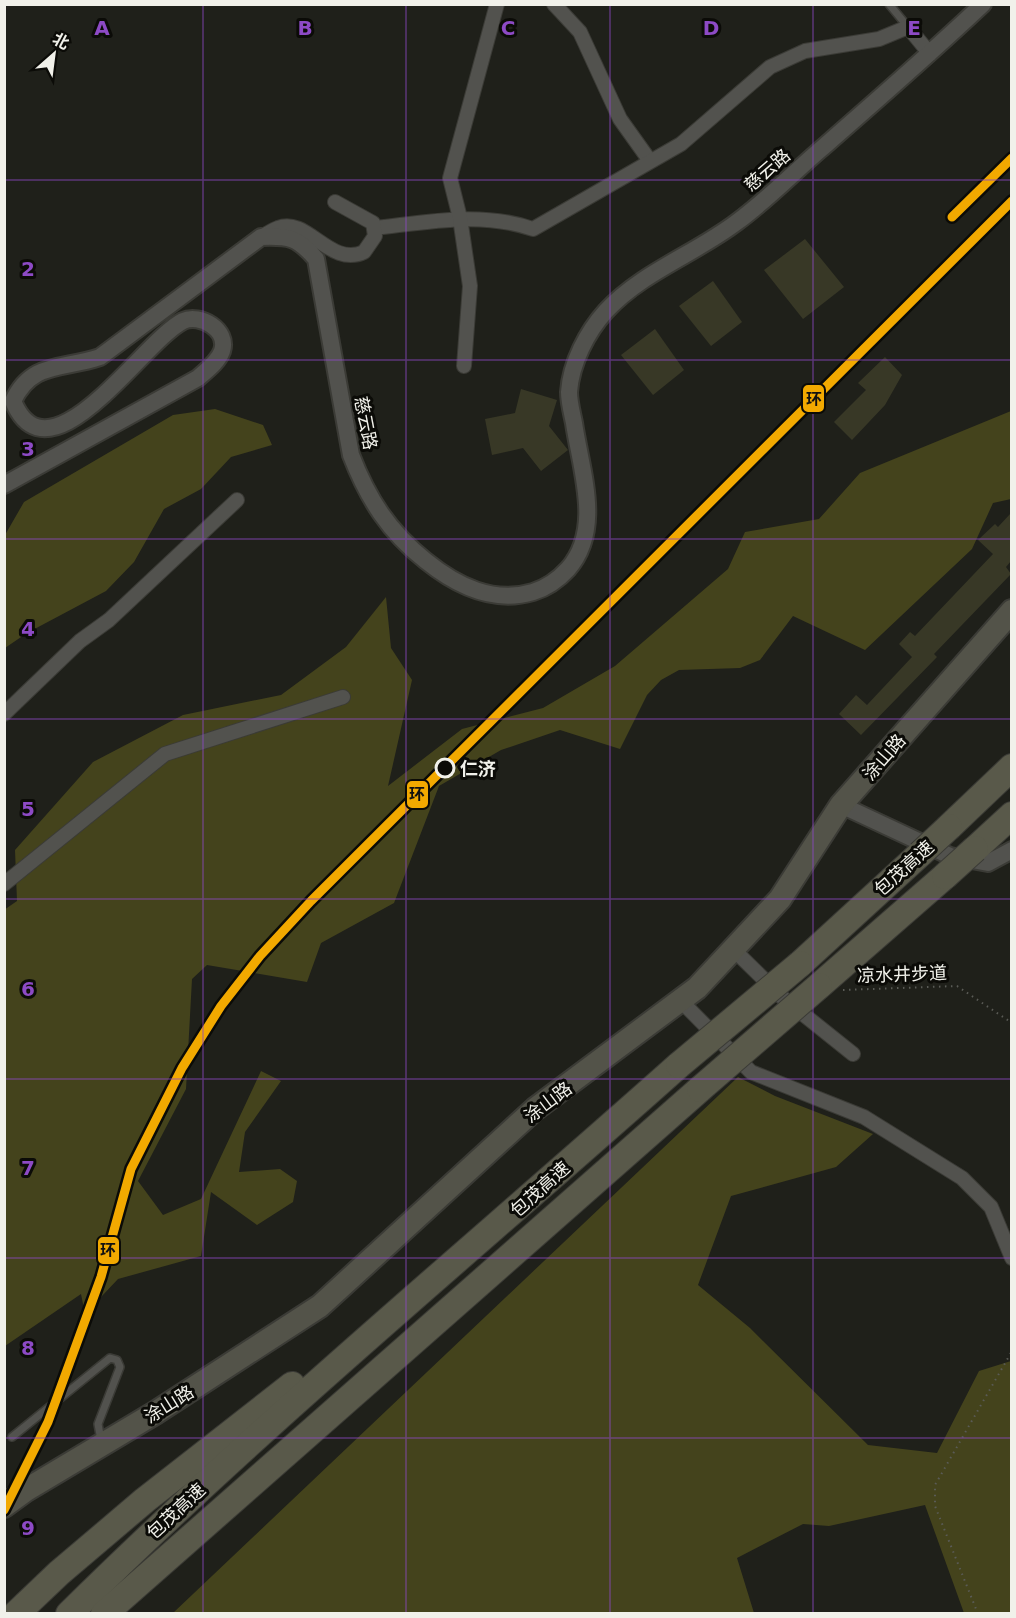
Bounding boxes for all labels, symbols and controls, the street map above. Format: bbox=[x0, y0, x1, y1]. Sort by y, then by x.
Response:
text: A bbox=[94, 16, 110, 40]
text: B bbox=[297, 16, 313, 40]
text: C bbox=[501, 16, 515, 40]
text: D bbox=[703, 16, 719, 40]
text: E bbox=[907, 16, 921, 40]
north arrow bbox=[24, 24, 84, 84]
text: 北 bbox=[49, 29, 72, 53]
street label: 慈云路 bbox=[740, 144, 794, 196]
text: 2 bbox=[21, 257, 35, 281]
line badge: 环 bbox=[802, 384, 825, 413]
text: 环 bbox=[806, 390, 822, 409]
street label: 慈云路 bbox=[351, 394, 381, 452]
text: 3 bbox=[21, 437, 35, 461]
text: 4 bbox=[21, 617, 35, 641]
street label: 涂山路 bbox=[858, 730, 910, 784]
marker: 仁济 bbox=[435, 758, 455, 778]
place label: 仁济 bbox=[460, 758, 496, 779]
line badge: 环 bbox=[406, 780, 429, 809]
text: 环 bbox=[409, 785, 425, 804]
text: 5 bbox=[21, 797, 35, 821]
street label: 包茂高速 bbox=[870, 836, 938, 900]
street label: 凉水井步道 bbox=[857, 962, 947, 986]
text: 6 bbox=[21, 977, 35, 1001]
street label: 涂山路 bbox=[520, 1077, 576, 1127]
text: 7 bbox=[21, 1156, 35, 1180]
street label: 包茂高速 bbox=[506, 1157, 574, 1221]
line badge: 环 bbox=[97, 1236, 120, 1265]
text: 环 bbox=[100, 1241, 116, 1260]
text: 8 bbox=[21, 1336, 35, 1360]
street label: 涂山路 bbox=[141, 1381, 197, 1427]
street label: 包茂高速 bbox=[143, 1479, 209, 1543]
text: 9 bbox=[21, 1516, 35, 1540]

